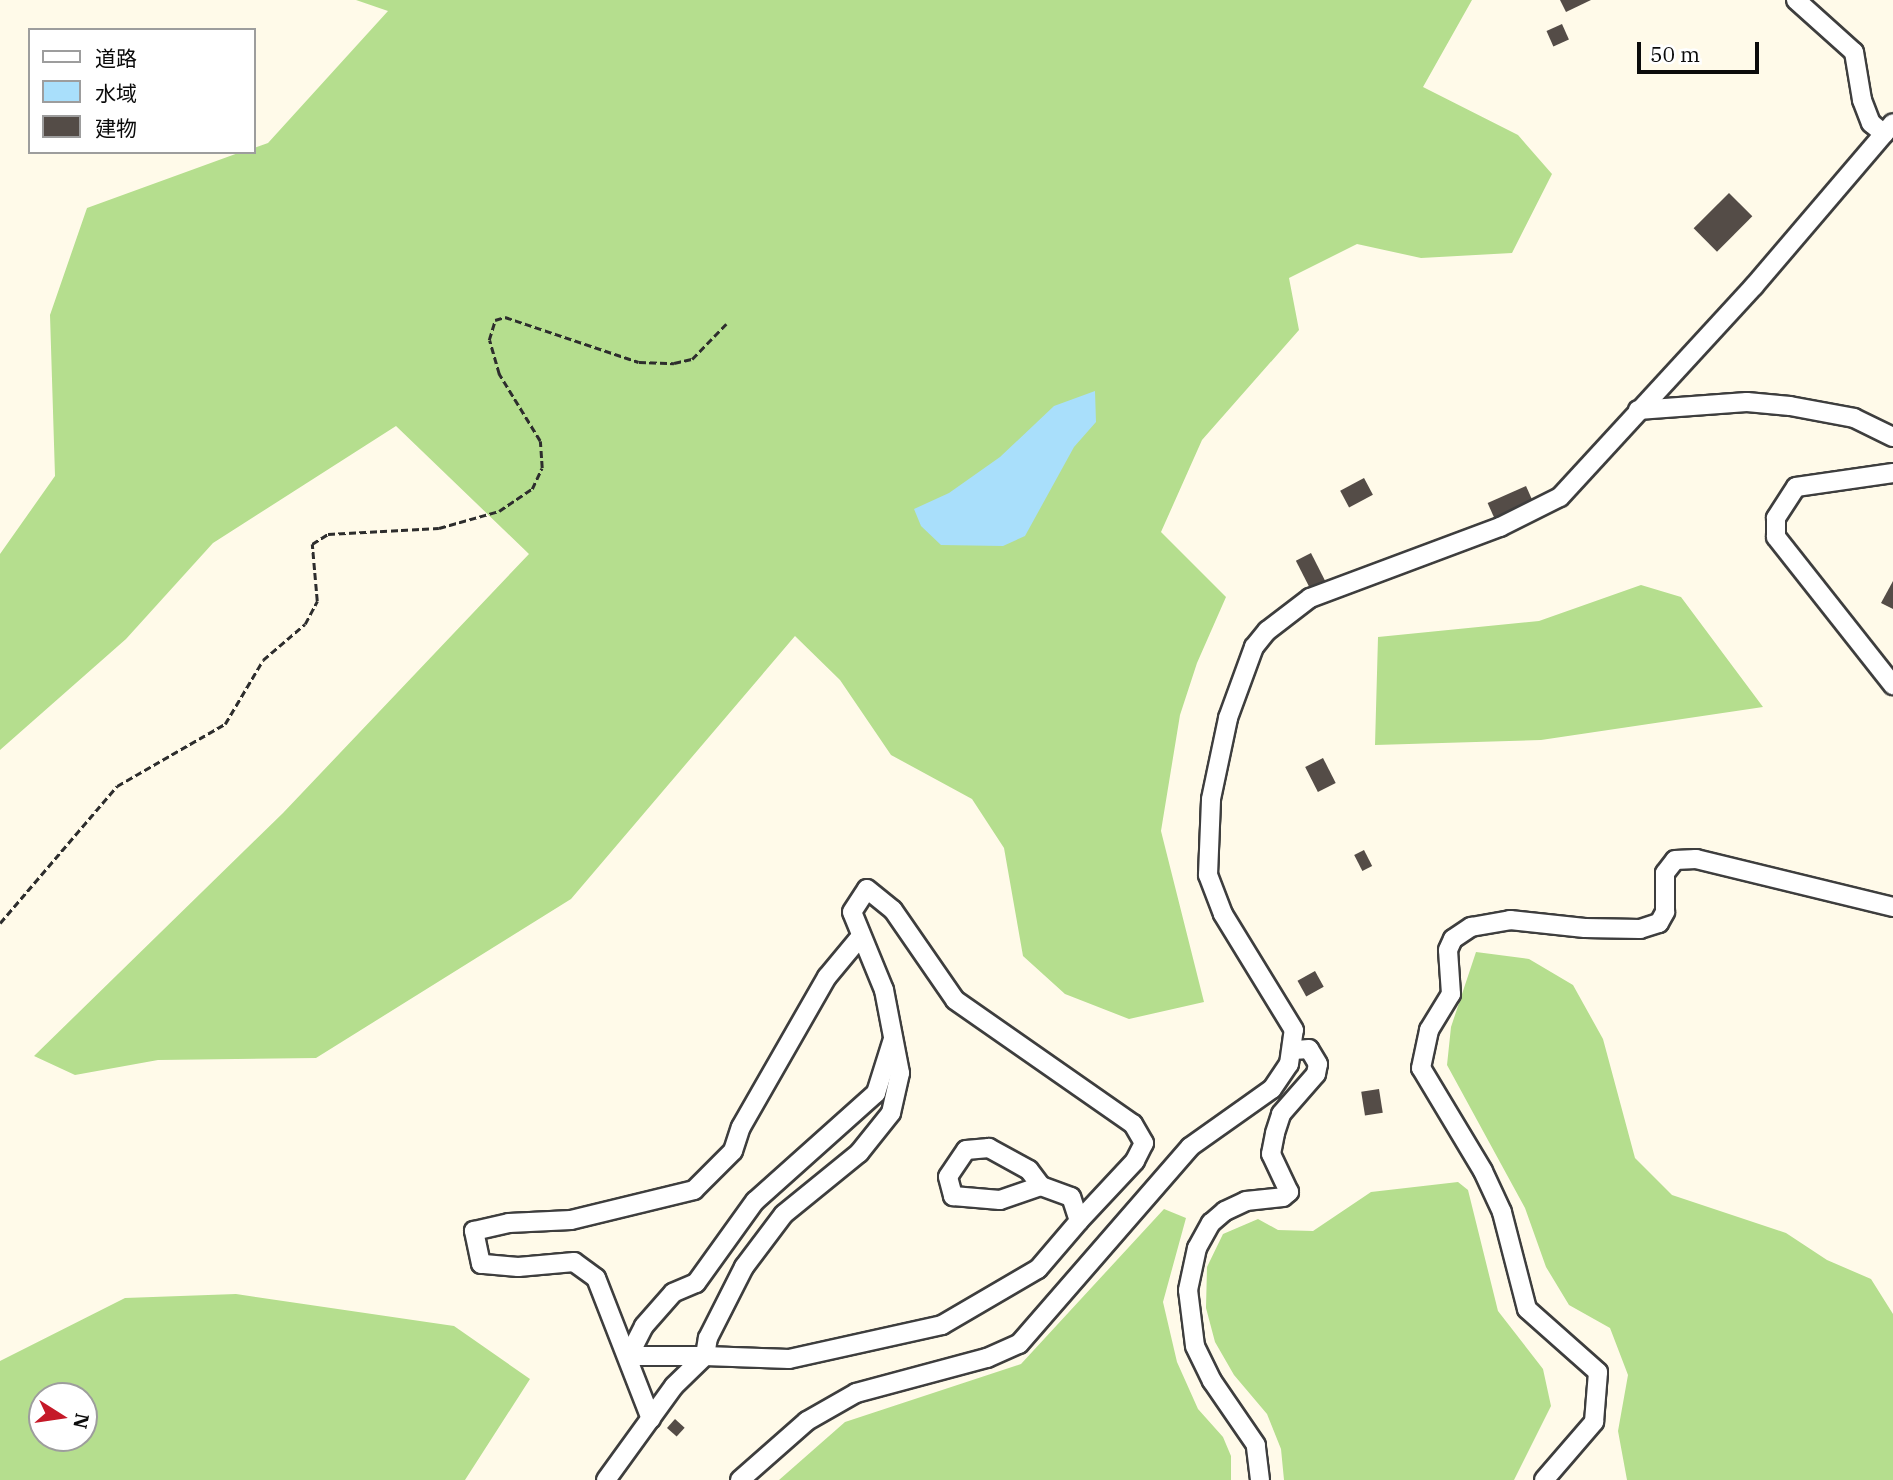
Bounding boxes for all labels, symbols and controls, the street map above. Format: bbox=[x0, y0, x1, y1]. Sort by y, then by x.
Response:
legend bbox=[28, 28, 256, 154]
scale bar bbox=[1641, 28, 1764, 72]
text: 50 m bbox=[1650, 40, 1700, 68]
text: 道路 bbox=[95, 44, 137, 72]
text: 水域 bbox=[95, 79, 137, 107]
text: 建物 bbox=[95, 114, 137, 142]
north arrow bbox=[28, 1382, 98, 1452]
text: N bbox=[68, 1411, 95, 1431]

